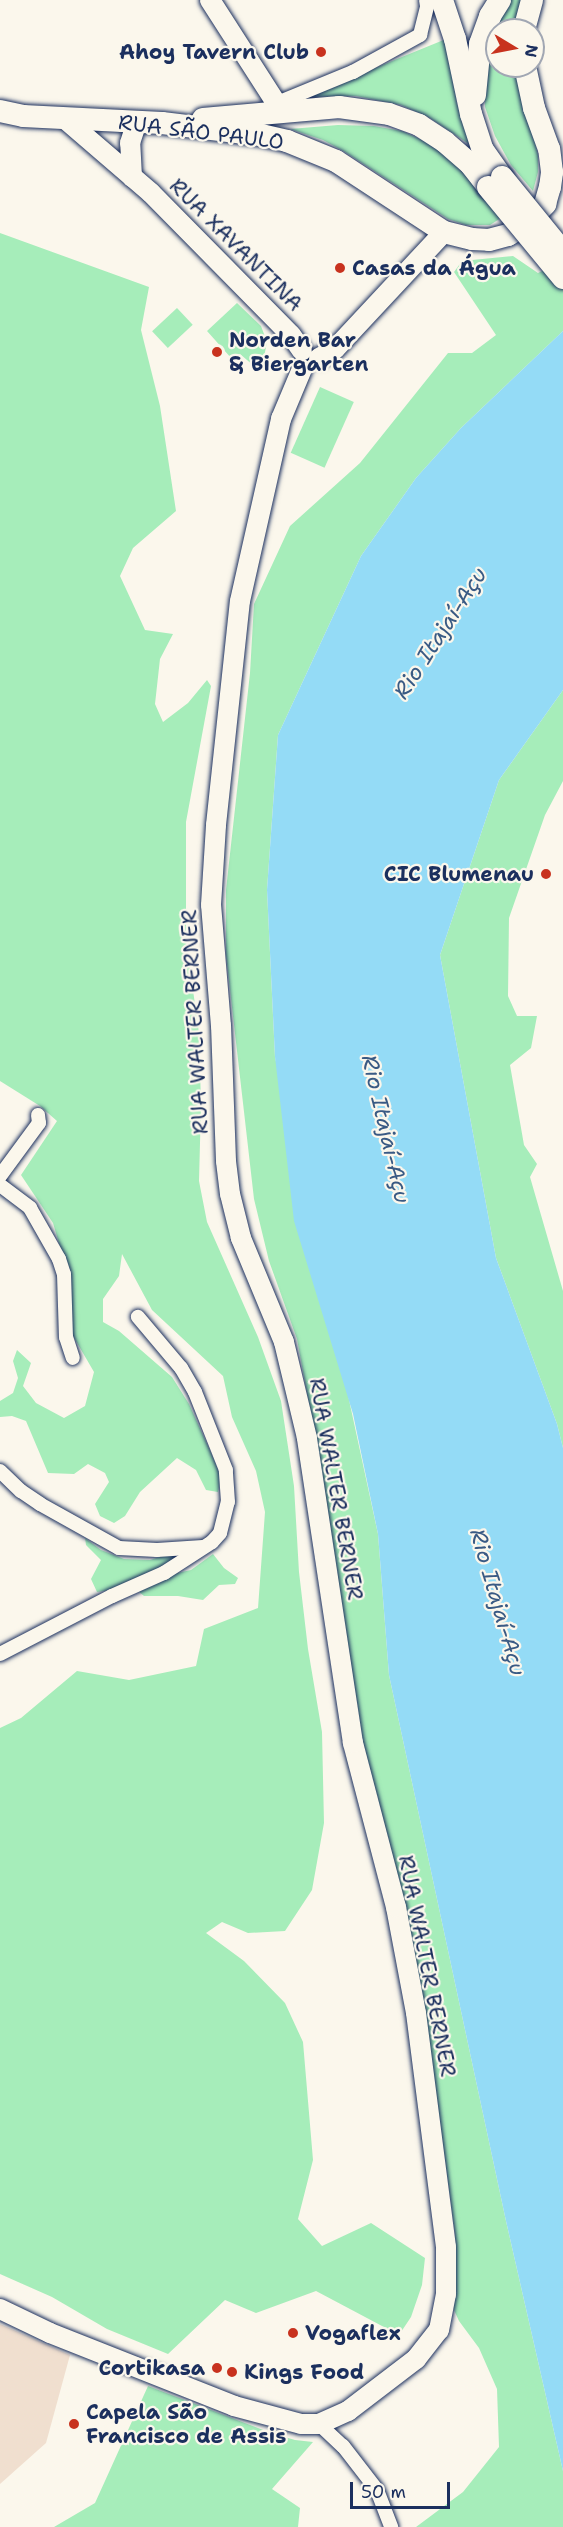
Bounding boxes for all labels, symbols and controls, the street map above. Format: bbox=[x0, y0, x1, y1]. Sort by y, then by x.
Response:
north arrow bbox=[485, 18, 545, 78]
place label: Ahoy Tavern Club bbox=[119, 39, 309, 65]
text: N bbox=[520, 43, 543, 59]
marker: Ahoy Tavern Club bbox=[314, 45, 328, 59]
street label: RUA SÃO PAULO bbox=[117, 109, 285, 155]
street label: RUA XAVANTINA bbox=[164, 173, 308, 317]
place label: Casas da Água bbox=[352, 255, 516, 281]
marker: Casas da Água bbox=[333, 261, 347, 275]
place label: Norden Bar & Biergarten bbox=[229, 327, 369, 377]
marker: Norden Bar & Biergarten bbox=[210, 345, 224, 359]
water label: Rio Itajaí-Açu bbox=[388, 562, 492, 704]
place label: CIC Blumenau bbox=[384, 861, 534, 887]
marker: CIC Blumenau bbox=[539, 867, 553, 881]
street label: RUA WALTER BERNER bbox=[177, 909, 213, 1135]
water label: Rio Itajaí-Açu bbox=[356, 1052, 416, 1206]
street label: RUA WALTER BERNER bbox=[304, 1376, 368, 1602]
water label: Rio Itajaí-Açu bbox=[464, 1526, 532, 1678]
street label: RUA WALTER BERNER bbox=[393, 1853, 461, 2079]
place label: Vogaflex bbox=[305, 2320, 401, 2346]
marker: Vogaflex bbox=[286, 2326, 300, 2340]
place label: Cortikasa bbox=[99, 2355, 205, 2381]
place label: Kings Food bbox=[244, 2359, 364, 2385]
marker: Cortikasa bbox=[210, 2361, 224, 2375]
marker: Kings Food bbox=[225, 2365, 239, 2379]
place label: Capela São Francisco de Assis bbox=[86, 2399, 286, 2449]
marker: Capela São Francisco de Assis bbox=[67, 2417, 81, 2431]
scale bar bbox=[353, 2470, 454, 2508]
text: 50 m bbox=[361, 2480, 406, 2504]

